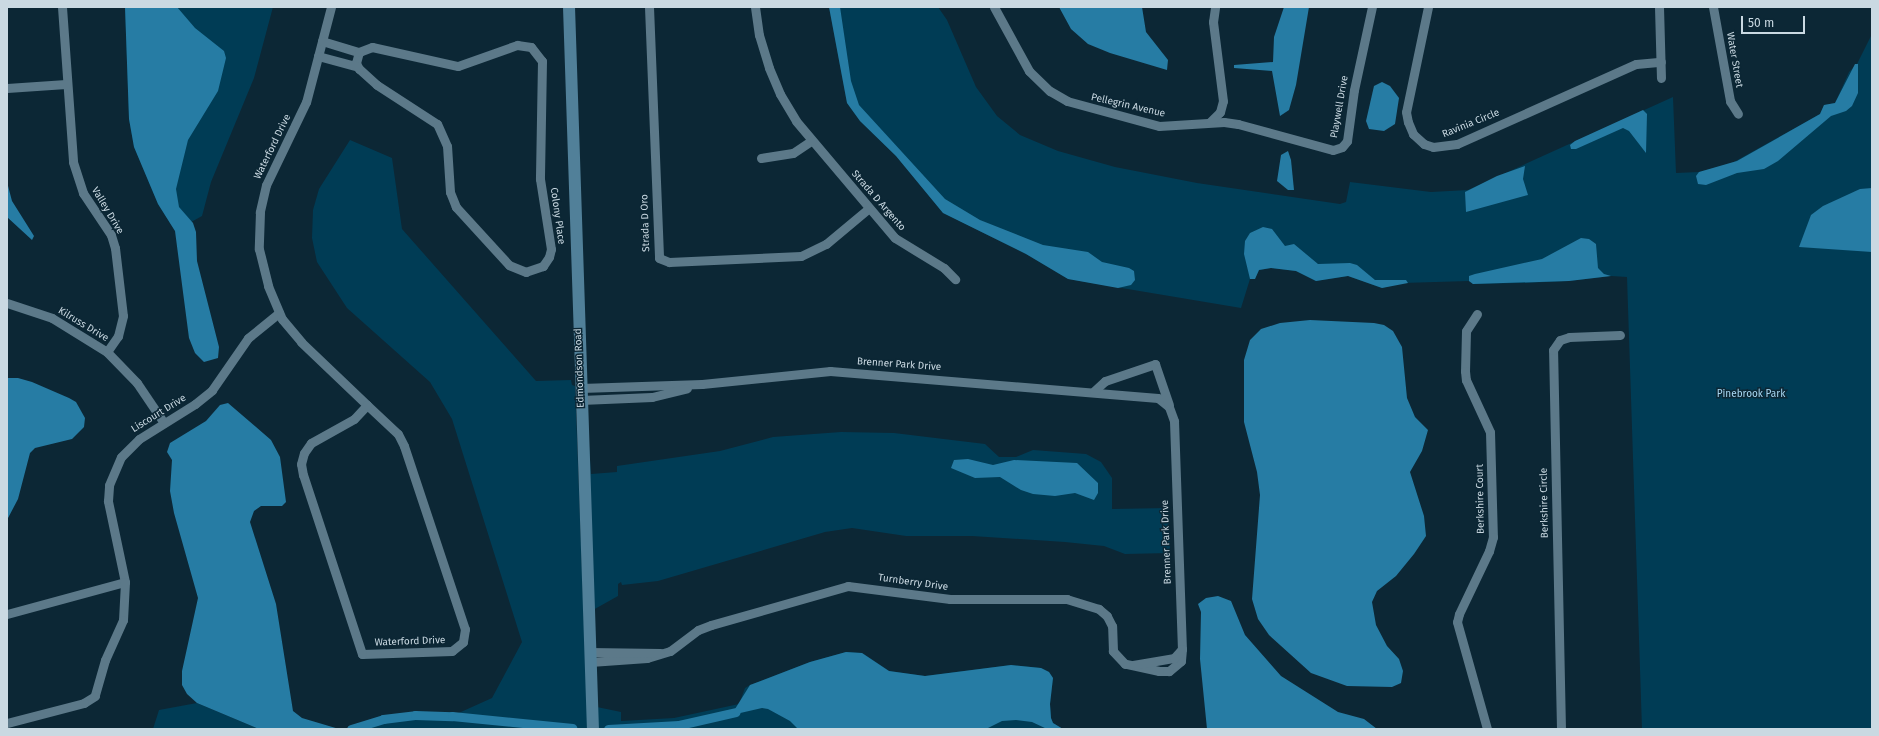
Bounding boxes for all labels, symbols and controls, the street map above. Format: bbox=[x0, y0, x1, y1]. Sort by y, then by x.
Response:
scale bar bbox=[1743, 8, 1807, 34]
text: 50 m bbox=[1748, 16, 1774, 30]
street label: Water Street bbox=[1723, 31, 1745, 89]
street label: Playwell Drive bbox=[1329, 75, 1351, 139]
street label: Pellegrin Avenue bbox=[1090, 92, 1166, 120]
street label: Ravinia Circle bbox=[1441, 107, 1501, 141]
street label: Waterford Drive bbox=[252, 113, 294, 181]
street label: Strada D Argento bbox=[848, 168, 908, 234]
street label: Valley Drive bbox=[88, 185, 126, 237]
street label: Colony Place bbox=[547, 187, 567, 245]
street label: Strada D Oro bbox=[639, 194, 653, 252]
street label: Kilruss Drive bbox=[56, 305, 110, 345]
street label: Edmondson Road bbox=[573, 328, 587, 408]
street label: Brenner Park Drive bbox=[856, 356, 942, 374]
park label: Pinebrook Park bbox=[1717, 389, 1785, 401]
street label: Liscourt Drive bbox=[129, 392, 189, 436]
street label: Berkshire Court bbox=[1474, 464, 1488, 534]
street label: Berkshire Circle bbox=[1538, 468, 1552, 538]
street label: Brenner Park Drive bbox=[1160, 500, 1174, 584]
street label: Turnberry Drive bbox=[877, 572, 949, 594]
street label: Waterford Drive bbox=[374, 635, 446, 649]

